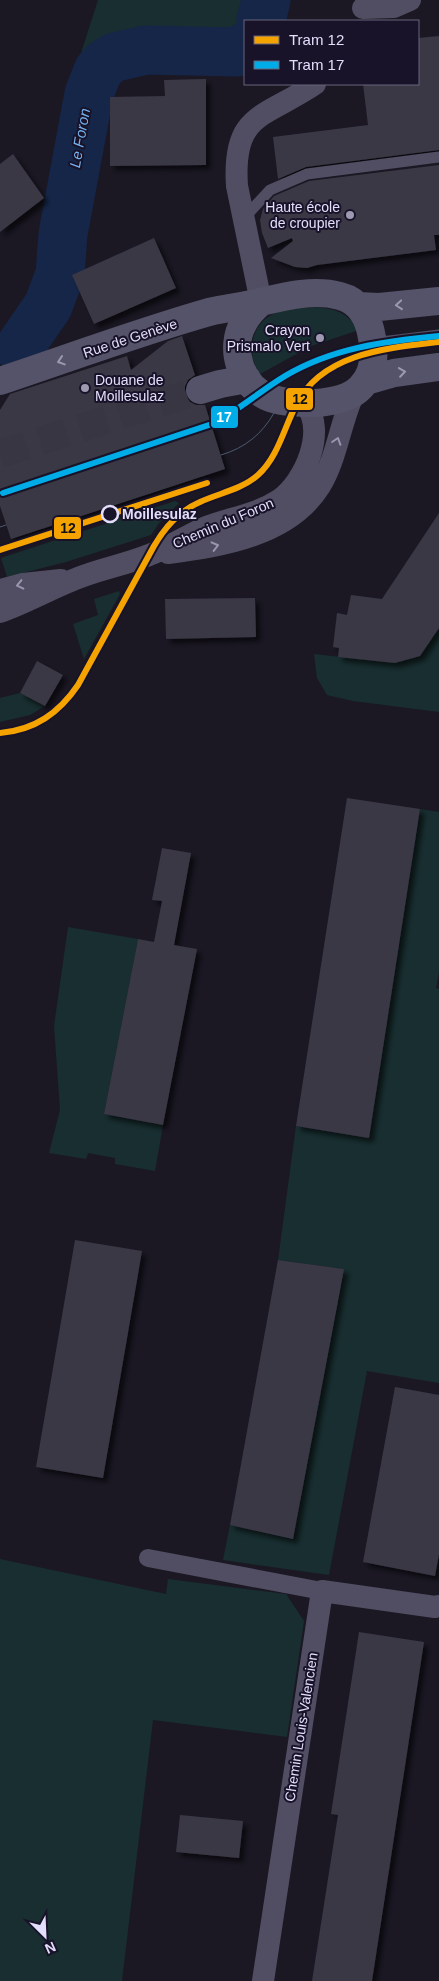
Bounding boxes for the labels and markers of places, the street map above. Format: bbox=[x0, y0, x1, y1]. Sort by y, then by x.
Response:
place label: Haute école de croupier bbox=[265, 199, 340, 231]
marker: Haute école de croupier bbox=[344, 209, 356, 221]
place label: Crayon Prismalo Vert bbox=[227, 322, 310, 354]
marker: Crayon Prismalo Vert bbox=[314, 332, 326, 344]
place label: Douane de Moillesulaz bbox=[95, 372, 164, 404]
marker: Douane de Moillesulaz bbox=[79, 382, 91, 394]
marker: Moillesulaz bbox=[101, 505, 119, 523]
place label: Moillesulaz bbox=[122, 506, 197, 522]

